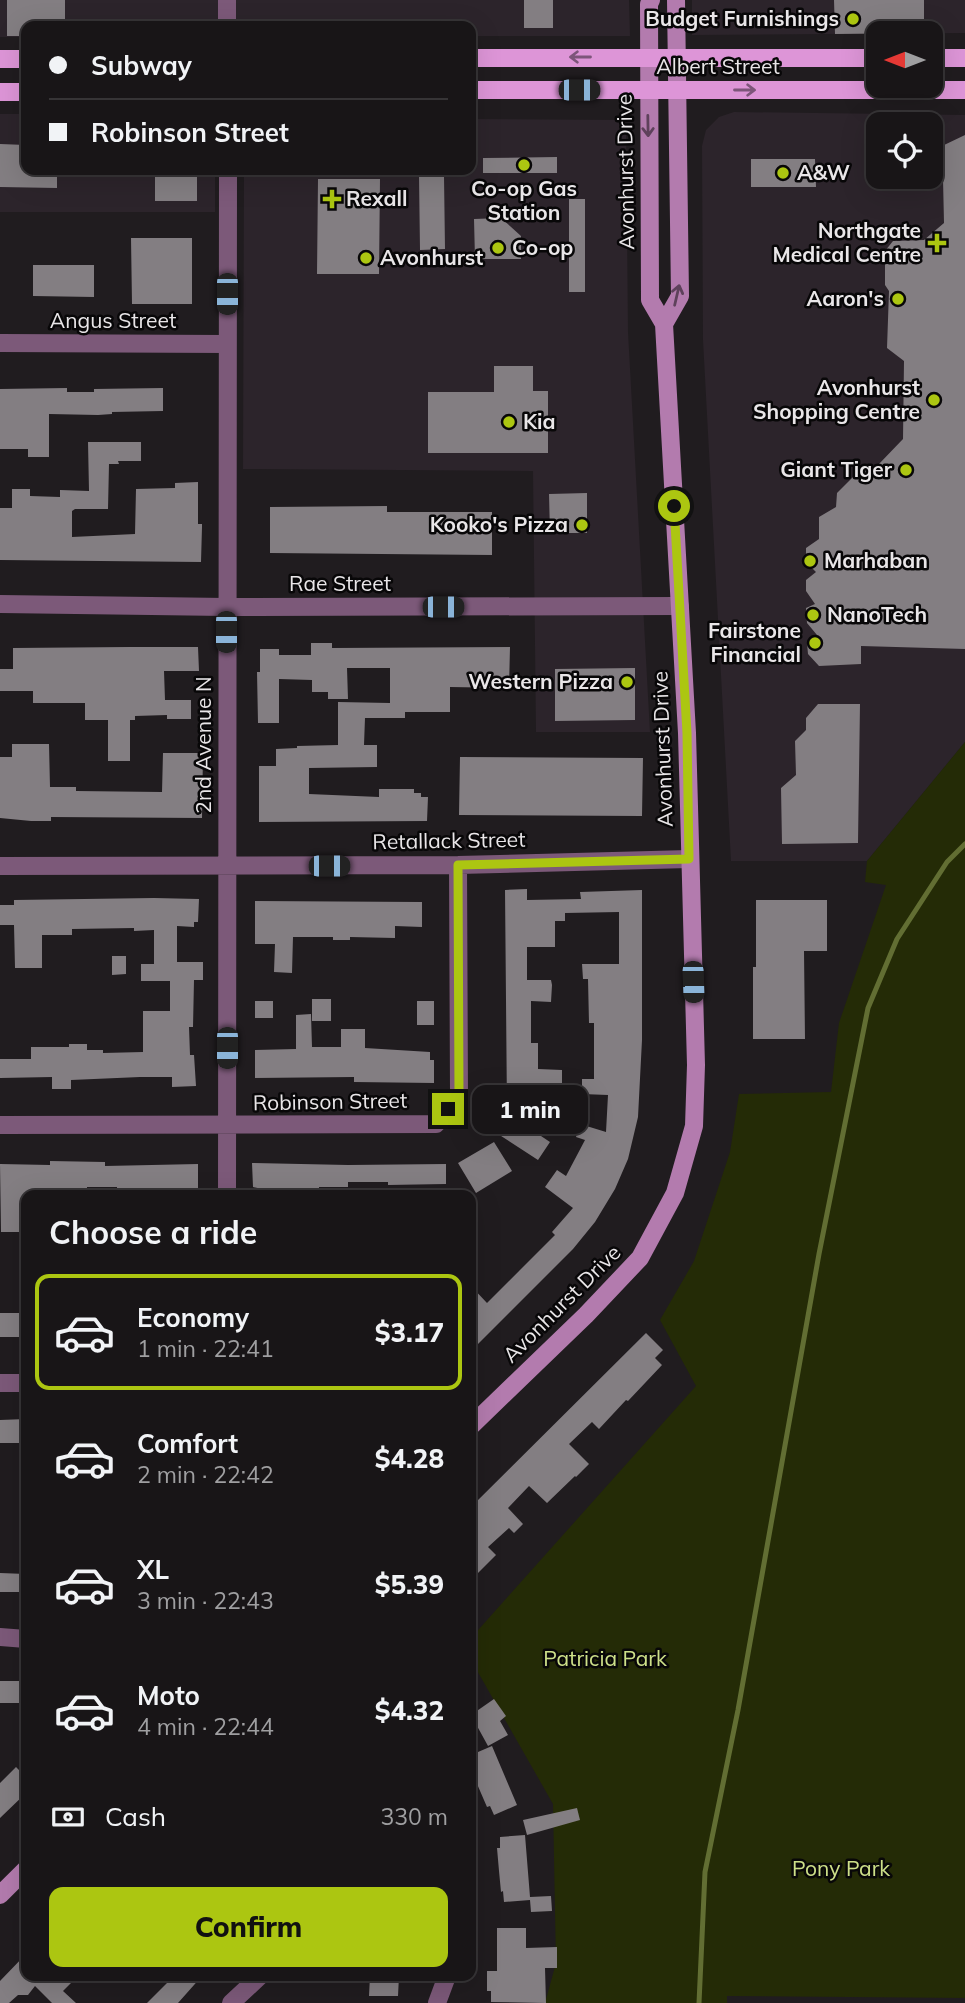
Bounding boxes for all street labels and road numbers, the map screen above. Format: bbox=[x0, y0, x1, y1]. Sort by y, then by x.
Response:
street label: Albert Street bbox=[656, 53, 780, 79]
street label: Avonhurst Drive bbox=[611, 94, 639, 250]
street label: Angus Street bbox=[50, 307, 176, 333]
street label: Rae Street bbox=[289, 570, 391, 596]
street label: Avonhurst Drive bbox=[646, 671, 678, 827]
street label: 2nd Avenue N bbox=[190, 676, 216, 814]
street label: Retallack Street bbox=[372, 826, 526, 854]
street label: Robinson Street bbox=[253, 1087, 407, 1115]
street label: Avonhurst Drive bbox=[497, 1239, 626, 1368]

